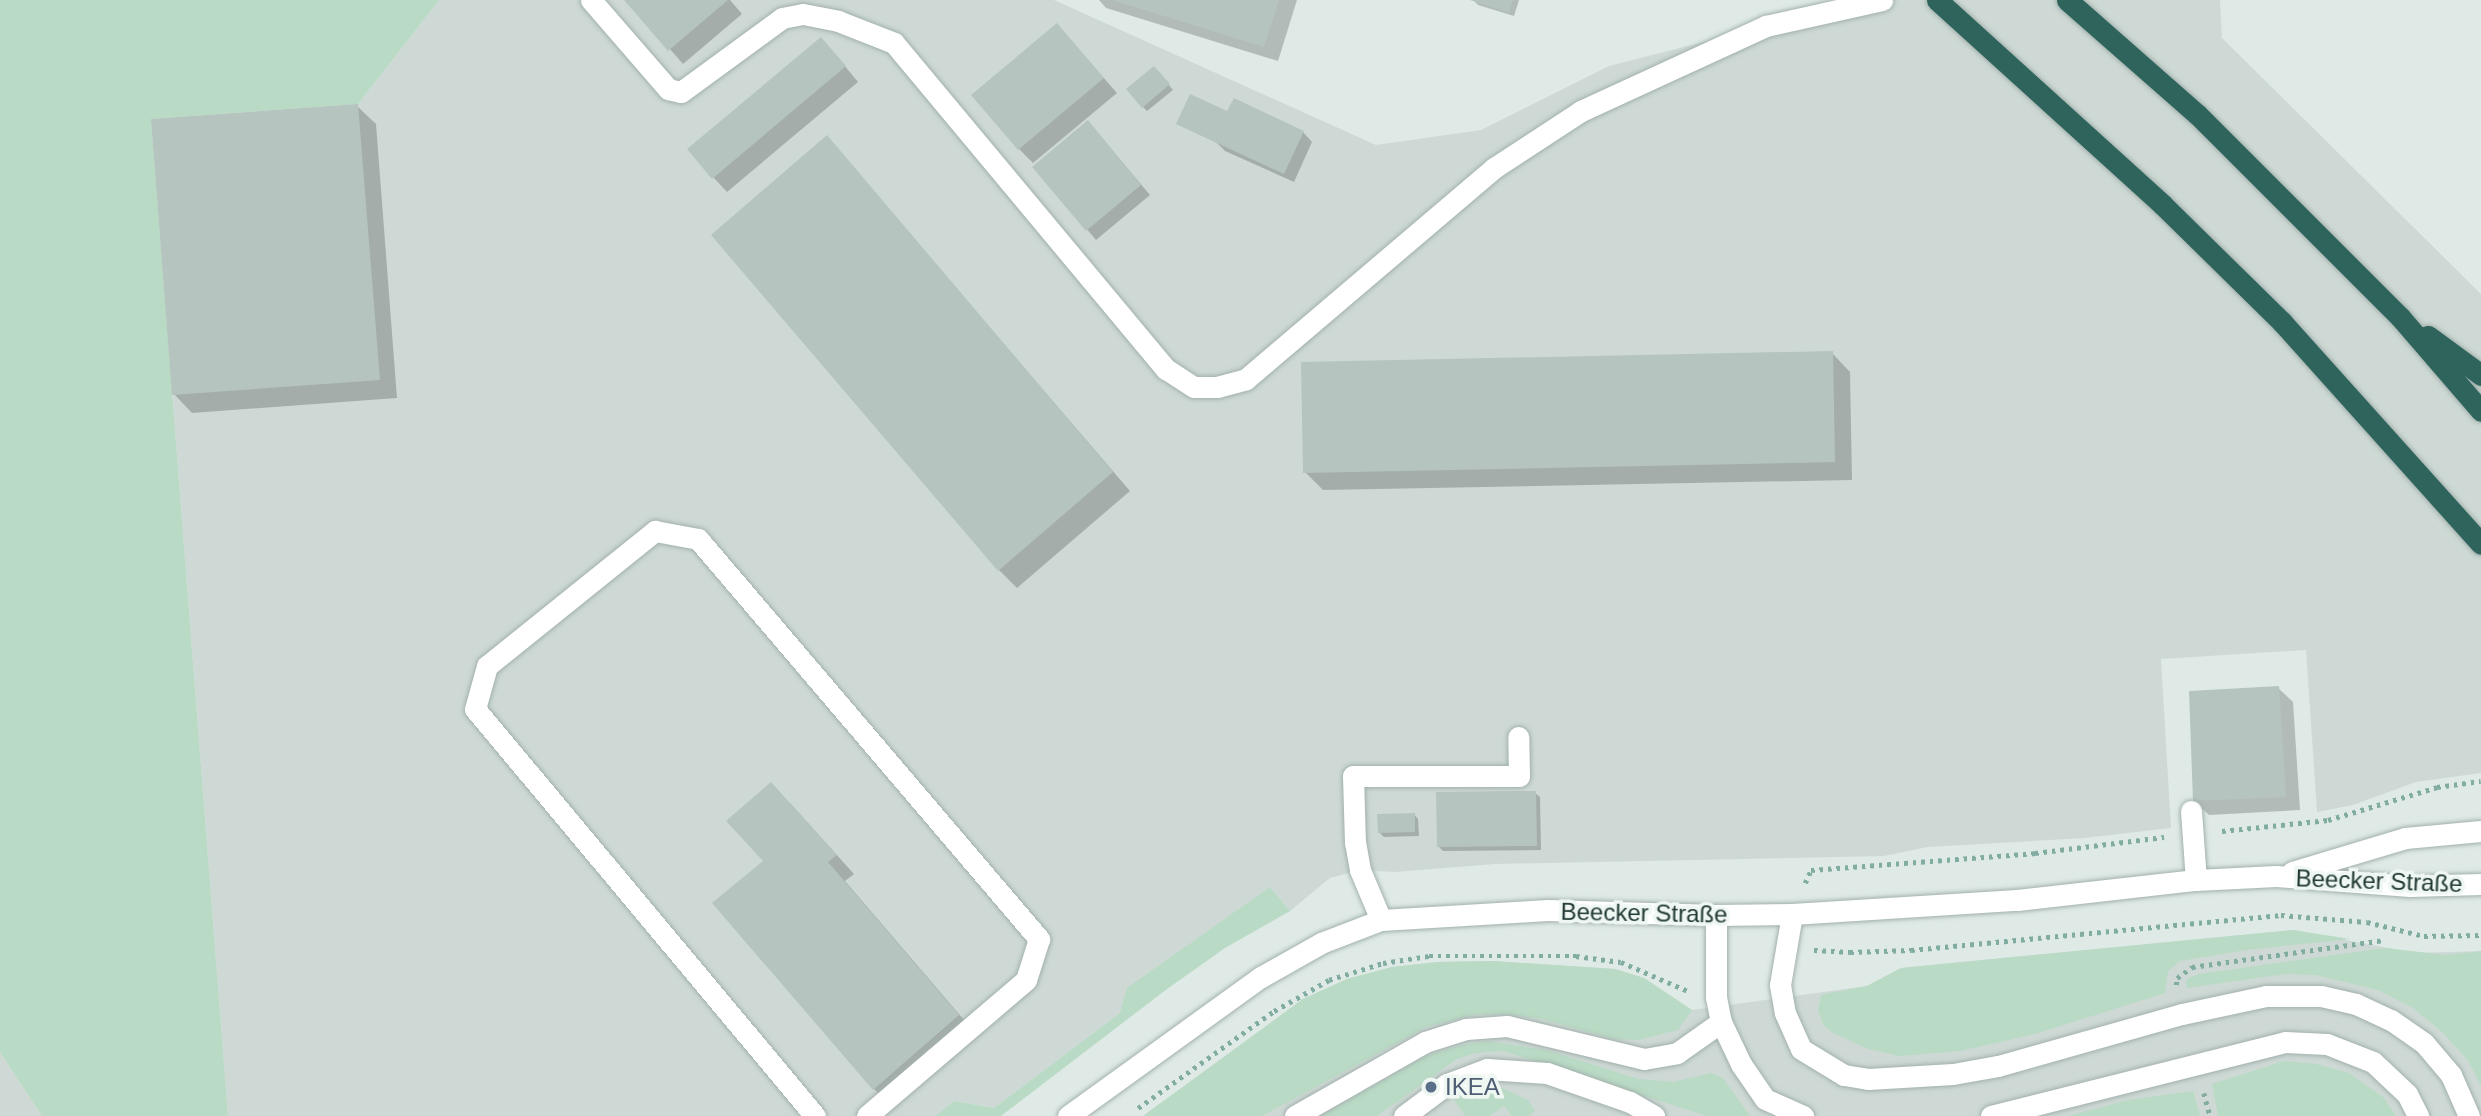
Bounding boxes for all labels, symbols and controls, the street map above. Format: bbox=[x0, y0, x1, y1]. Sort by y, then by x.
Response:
street label: Beecker Straße bbox=[2295, 864, 2463, 898]
street label: Beecker Straße bbox=[1560, 897, 1728, 929]
place label: IKEA bbox=[1445, 1073, 1500, 1101]
marker: IKEA bbox=[1423, 1079, 1439, 1095]

